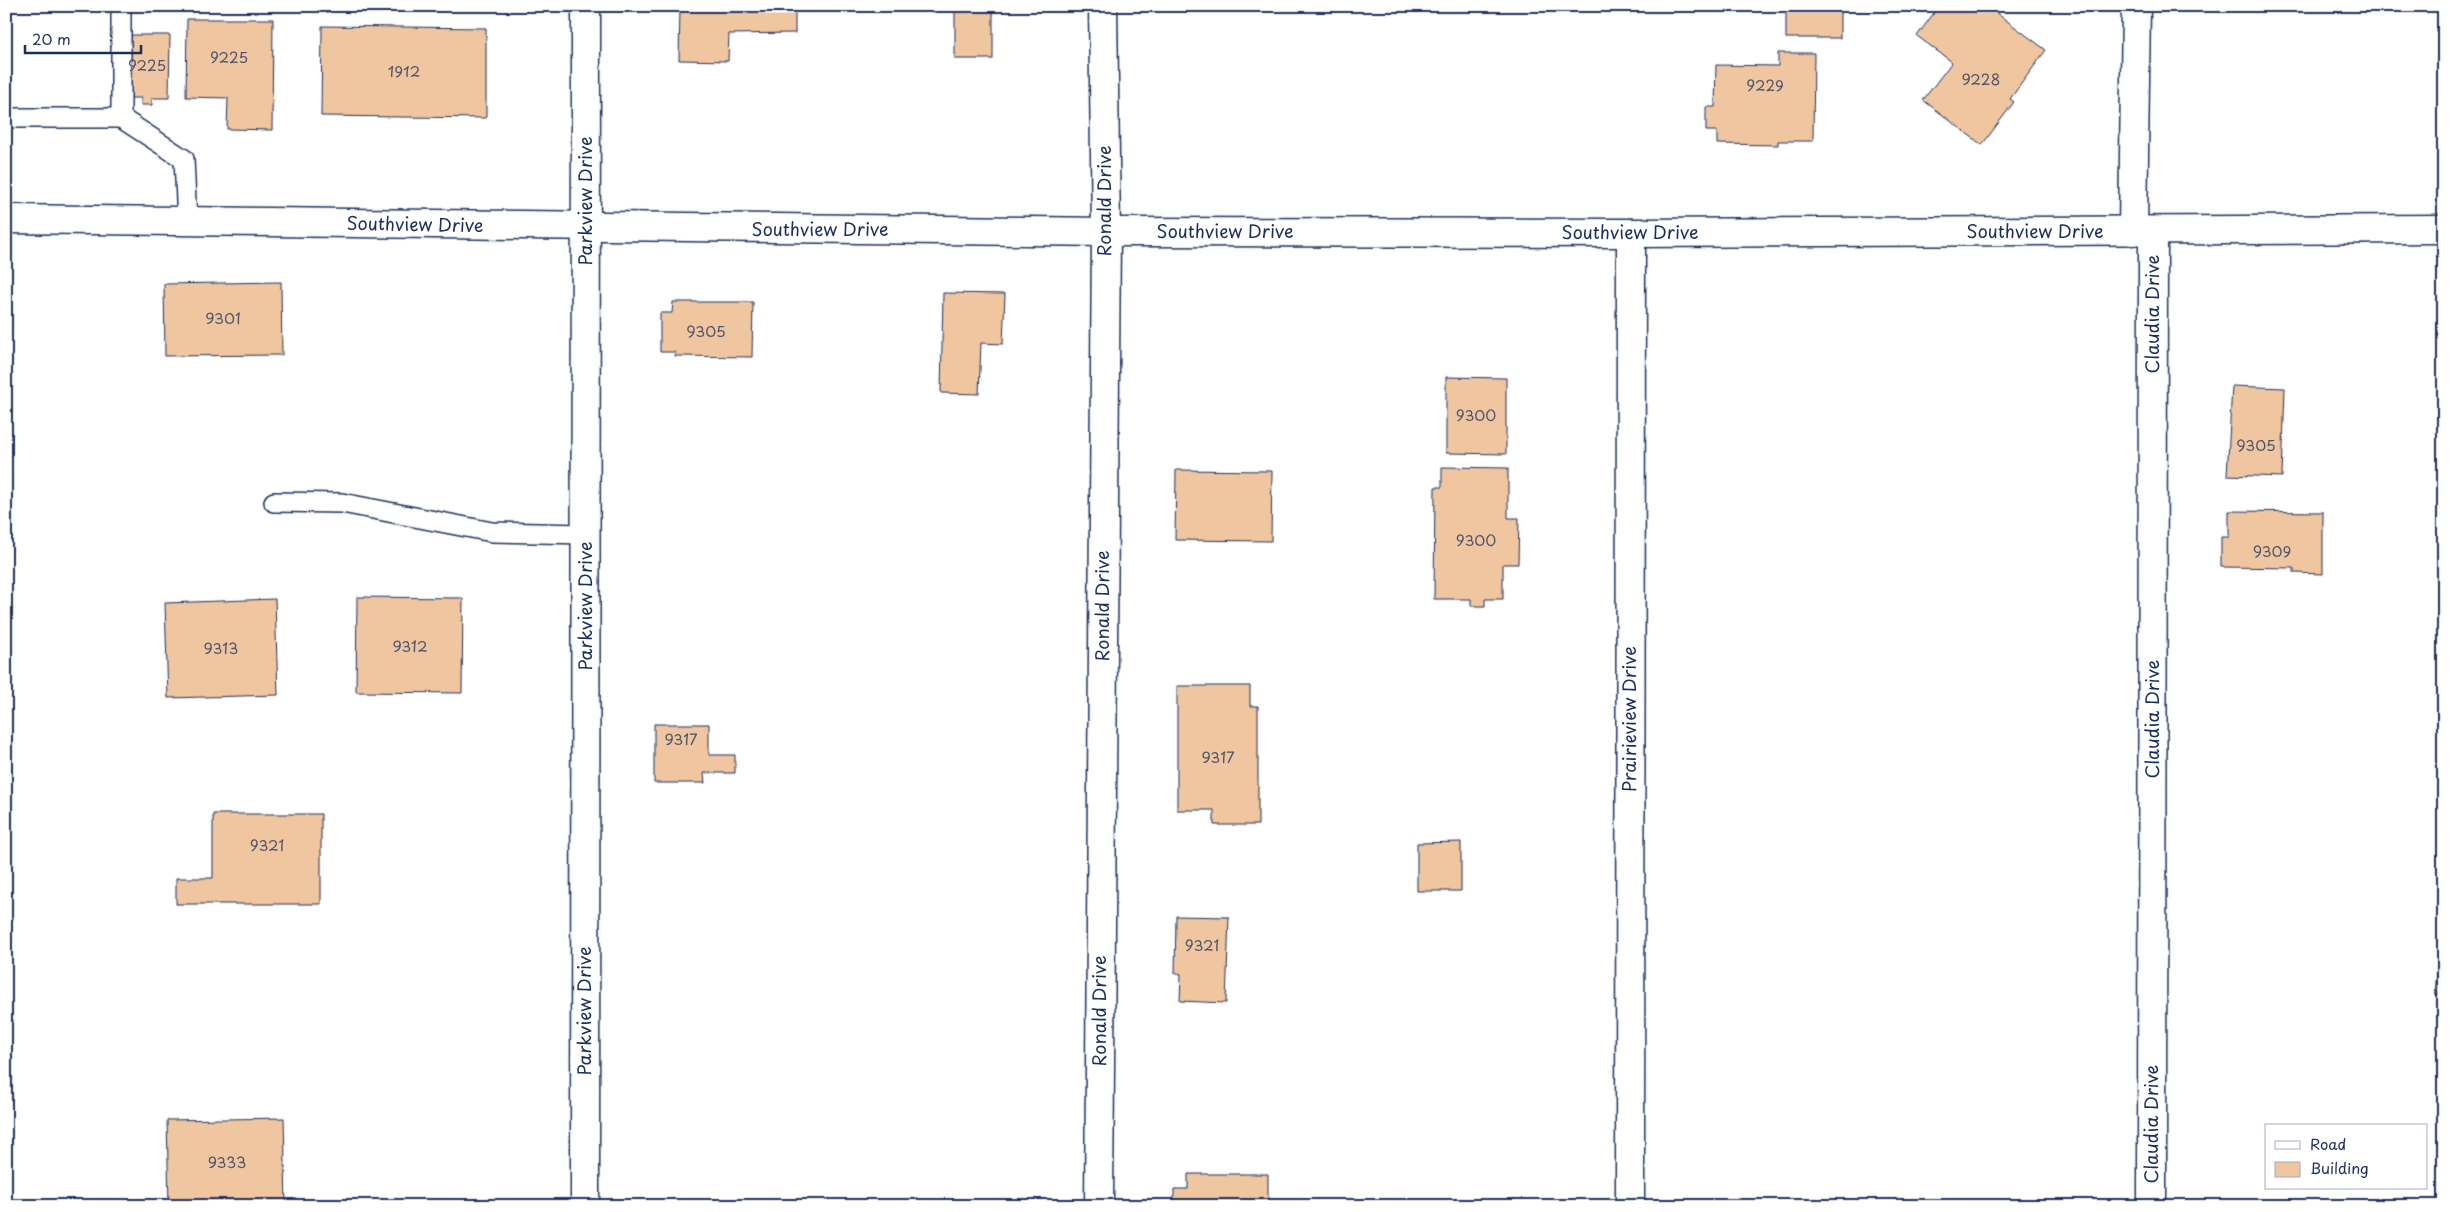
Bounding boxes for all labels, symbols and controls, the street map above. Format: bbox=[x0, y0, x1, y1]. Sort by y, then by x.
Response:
scale bar bbox=[25, 22, 141, 54]
text: 20 m bbox=[32, 27, 71, 50]
house number: 9225 bbox=[210, 45, 248, 68]
house number: 9225 bbox=[128, 53, 166, 76]
house number: 1912 bbox=[388, 59, 420, 82]
house number: 9228 bbox=[1962, 67, 2000, 90]
house number: 9229 bbox=[1746, 73, 1784, 96]
street label: Parkview Drive bbox=[571, 136, 598, 266]
street label: Ronald Drive bbox=[1090, 146, 1117, 256]
street label: Southview Drive bbox=[346, 209, 484, 238]
street label: Southview Drive bbox=[752, 215, 888, 242]
street label: Southview Drive bbox=[1157, 217, 1293, 244]
street label: Southview Drive bbox=[1967, 217, 2103, 244]
street label: Southview Drive bbox=[1562, 218, 1698, 245]
street label: Claudia Drive bbox=[2138, 254, 2165, 373]
house number: 9301 bbox=[205, 306, 241, 329]
house number: 9305 bbox=[686, 319, 726, 342]
house number: 9300 bbox=[1456, 403, 1496, 426]
house number: 9305 bbox=[2236, 433, 2276, 456]
house number: 9300 bbox=[1456, 528, 1496, 551]
house number: 9309 bbox=[2253, 539, 2291, 562]
street label: Parkview Drive bbox=[571, 541, 598, 671]
street label: Ronald Drive bbox=[1088, 551, 1115, 661]
house number: 9312 bbox=[392, 634, 428, 657]
house number: 9313 bbox=[204, 636, 238, 659]
street label: Prairieview Drive bbox=[1615, 646, 1642, 792]
street label: Claudia Drive bbox=[2138, 659, 2165, 778]
house number: 9317 bbox=[665, 727, 698, 750]
house number: 9317 bbox=[1202, 745, 1235, 768]
house number: 9321 bbox=[250, 833, 284, 856]
house number: 9321 bbox=[1185, 933, 1219, 956]
street label: Parkview Drive bbox=[570, 946, 597, 1076]
street label: Ronald Drive bbox=[1085, 956, 1112, 1066]
street label: Claudia Drive bbox=[2137, 1064, 2164, 1183]
legend bbox=[2265, 1124, 2428, 1190]
text: Road bbox=[2310, 1132, 2346, 1155]
house number: 9333 bbox=[208, 1150, 246, 1173]
text: Building bbox=[2310, 1156, 2369, 1179]

